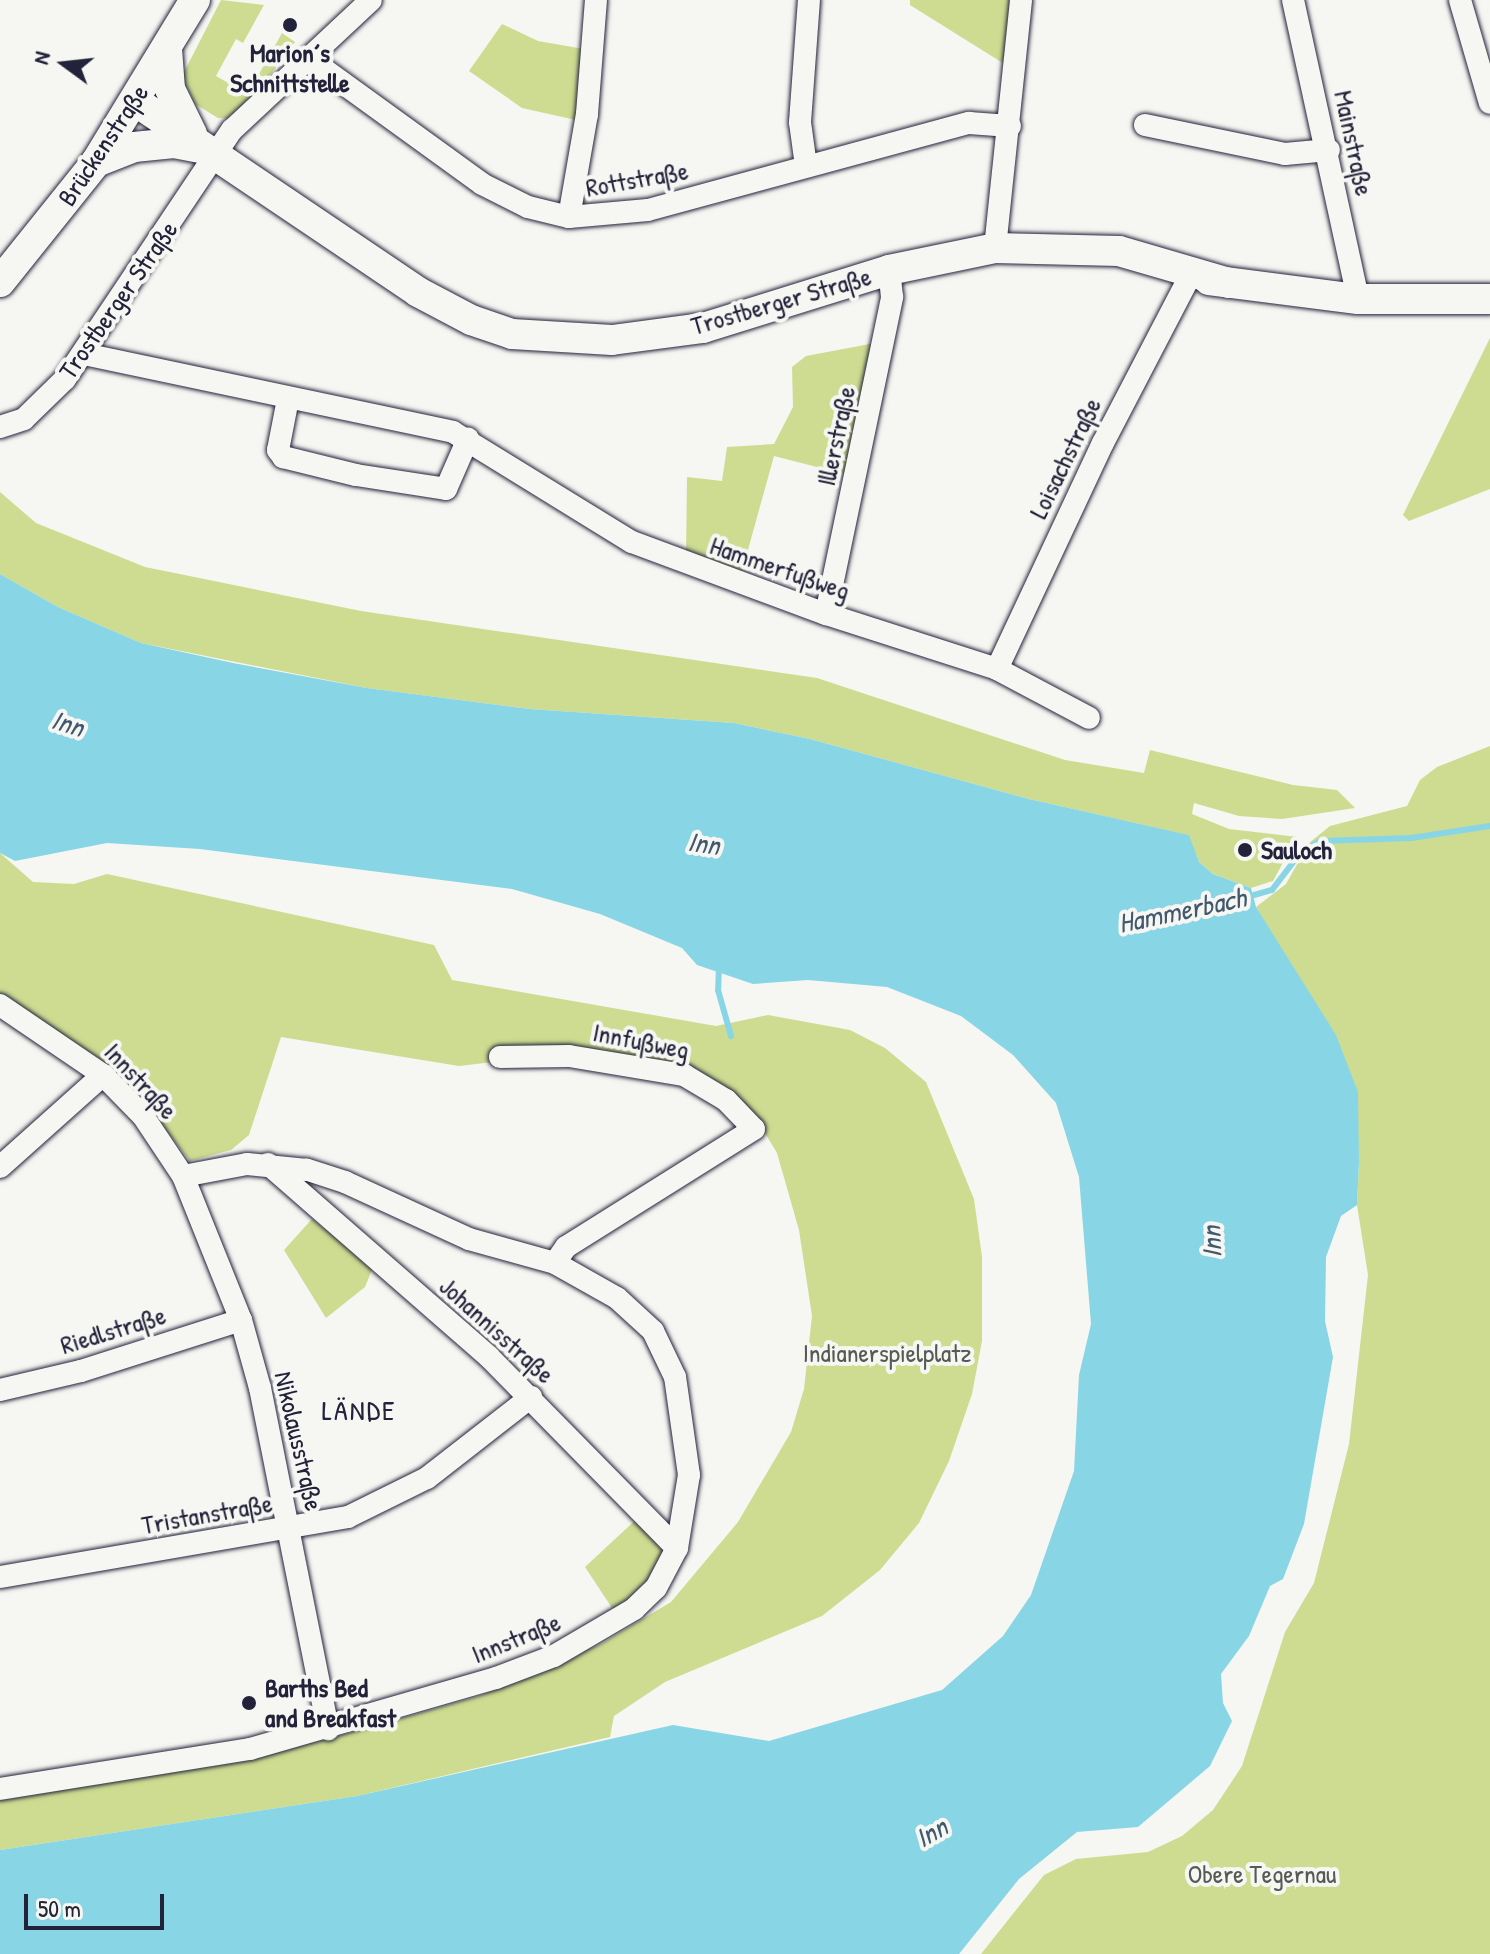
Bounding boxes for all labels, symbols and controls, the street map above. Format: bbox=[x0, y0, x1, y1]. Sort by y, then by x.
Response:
marker: Marion´s Schnittstelle bbox=[281, 16, 299, 34]
north arrow bbox=[24, 24, 104, 104]
place label: Marion´s Schnittstelle bbox=[230, 37, 350, 98]
text: N bbox=[25, 48, 57, 67]
street label: Brückenstraße bbox=[51, 78, 155, 212]
street label: Mainstraße bbox=[1328, 88, 1380, 198]
street label: Rottstraße bbox=[583, 155, 691, 203]
street label: Trostberger Straße bbox=[52, 215, 184, 385]
street label: Trostberger Straße bbox=[687, 260, 875, 342]
street label: Illerstraße bbox=[810, 383, 862, 489]
street label: Loisachstraße bbox=[1022, 393, 1108, 523]
street label: Hammerfußweg bbox=[706, 530, 854, 606]
water label: Inn bbox=[48, 702, 88, 744]
water label: Inn bbox=[686, 824, 722, 862]
place label: Sauloch bbox=[1261, 834, 1332, 866]
marker: Sauloch bbox=[1236, 841, 1254, 859]
water label: Hammerbach bbox=[1115, 880, 1249, 940]
street label: Innfußweg bbox=[590, 1016, 692, 1066]
street label: Innstraße bbox=[98, 1036, 184, 1126]
water label: Inn bbox=[1194, 1225, 1228, 1259]
street label: Johannisstraße bbox=[433, 1270, 561, 1390]
street label: Riedlstraße bbox=[57, 1299, 169, 1361]
park label: Indianerspielplatz bbox=[803, 1337, 971, 1369]
street label: Nikolausstraße bbox=[268, 1368, 330, 1514]
district label: LÄNDE bbox=[322, 1393, 396, 1427]
street label: Tristanstraße bbox=[139, 1487, 275, 1541]
street label: Innstraße bbox=[467, 1606, 565, 1670]
place label: Barths Bed and Breakfast bbox=[265, 1672, 396, 1734]
marker: Barths Bed and Breakfast bbox=[240, 1694, 258, 1712]
water label: Inn bbox=[909, 1809, 953, 1855]
park label: Obere Tegernau bbox=[1188, 1858, 1336, 1890]
scale bar bbox=[28, 1878, 168, 1928]
text: 50 m bbox=[38, 1892, 81, 1924]

